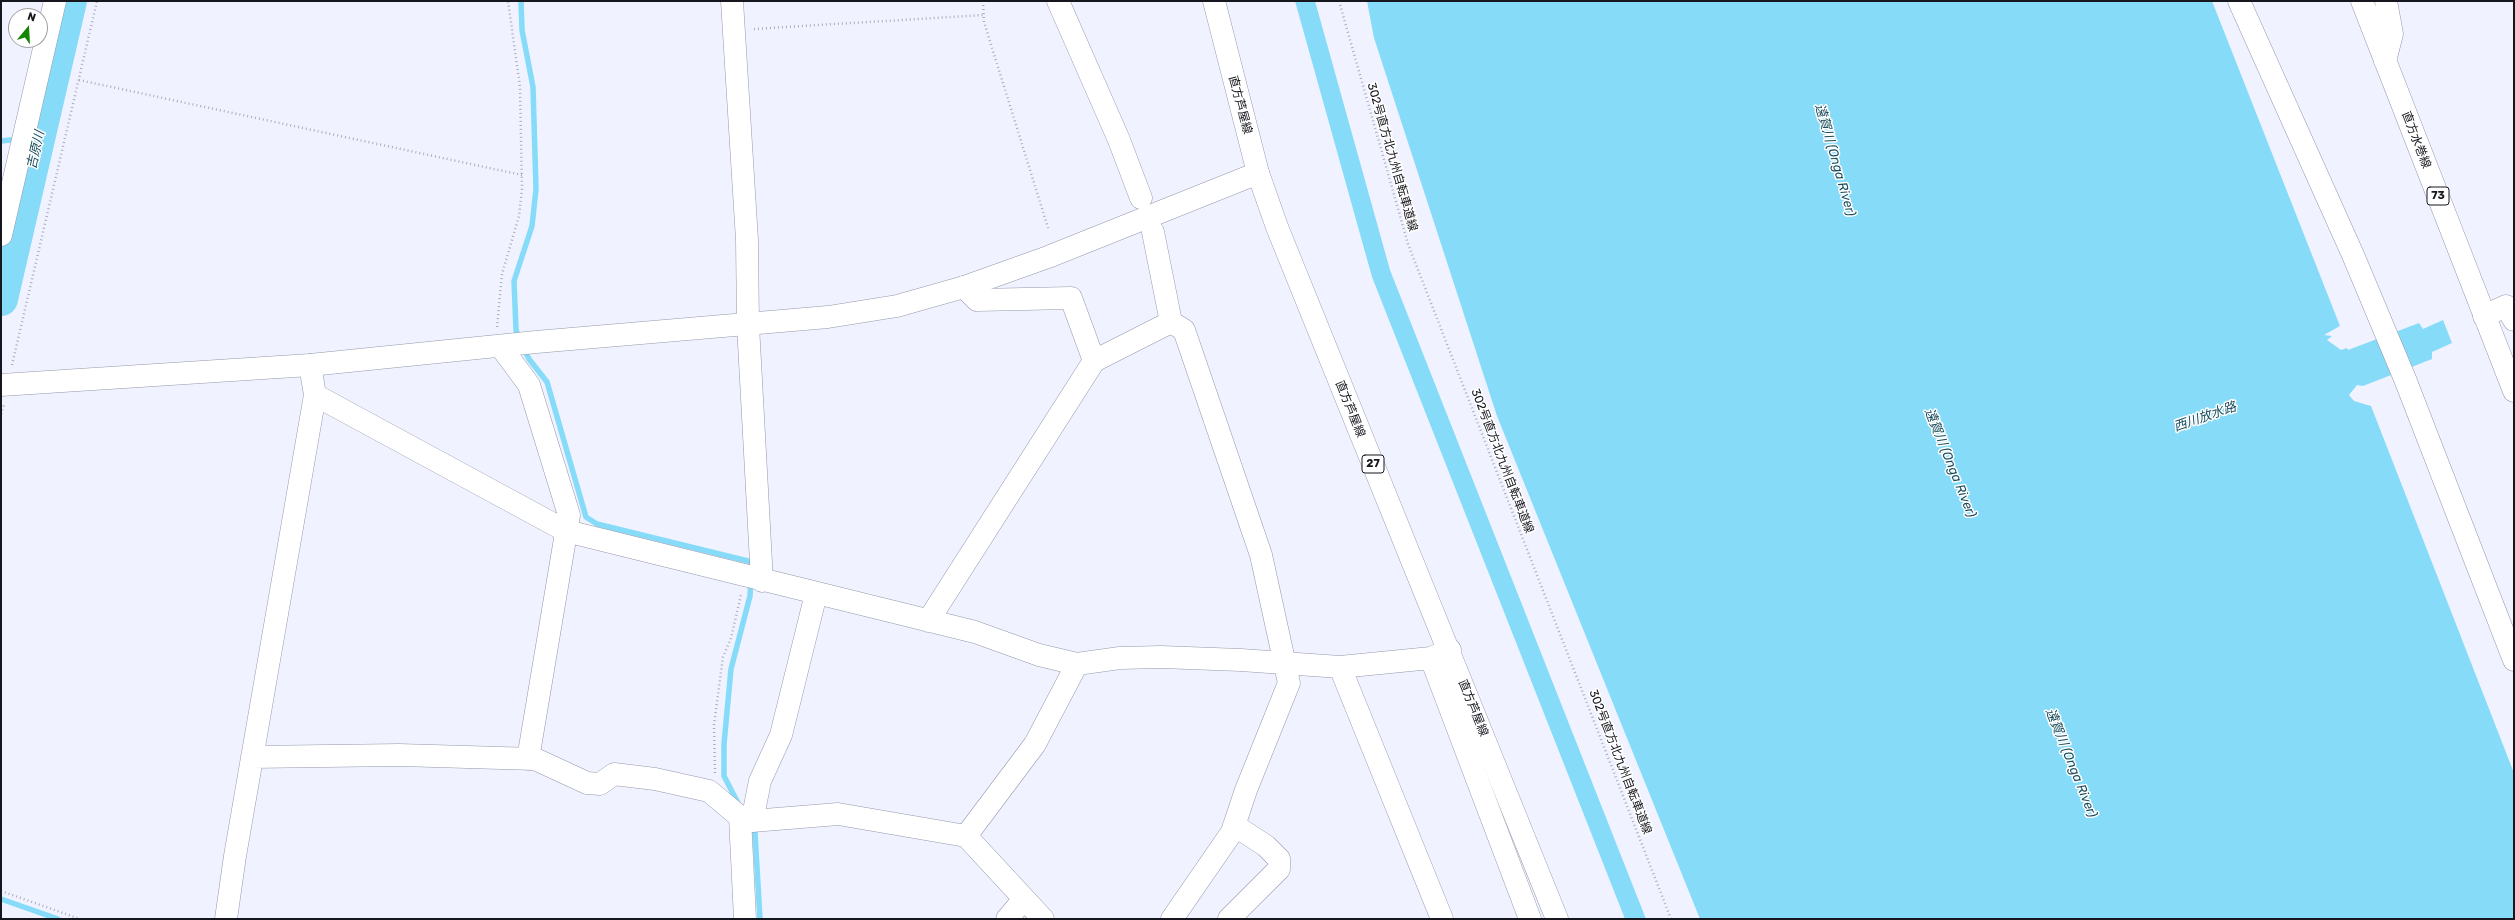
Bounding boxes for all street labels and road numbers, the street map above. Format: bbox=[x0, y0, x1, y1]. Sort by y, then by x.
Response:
street label: 直方芦屋線 bbox=[1225, 74, 1255, 136]
street label: 302号直方北九州自転車道線 bbox=[1364, 81, 1420, 233]
street label: 直方水巻線 bbox=[2399, 109, 2433, 171]
road number: 73 bbox=[2427, 187, 2449, 205]
street label: 直方芦屋線 bbox=[1332, 378, 1368, 440]
street label: 302号直方北九州自転車道線 bbox=[1468, 387, 1536, 535]
road number: 27 bbox=[1362, 455, 1384, 473]
street label: 直方芦屋線 bbox=[1455, 677, 1491, 739]
street label: 302号直方北九州自転車道線 bbox=[1586, 688, 1654, 836]

